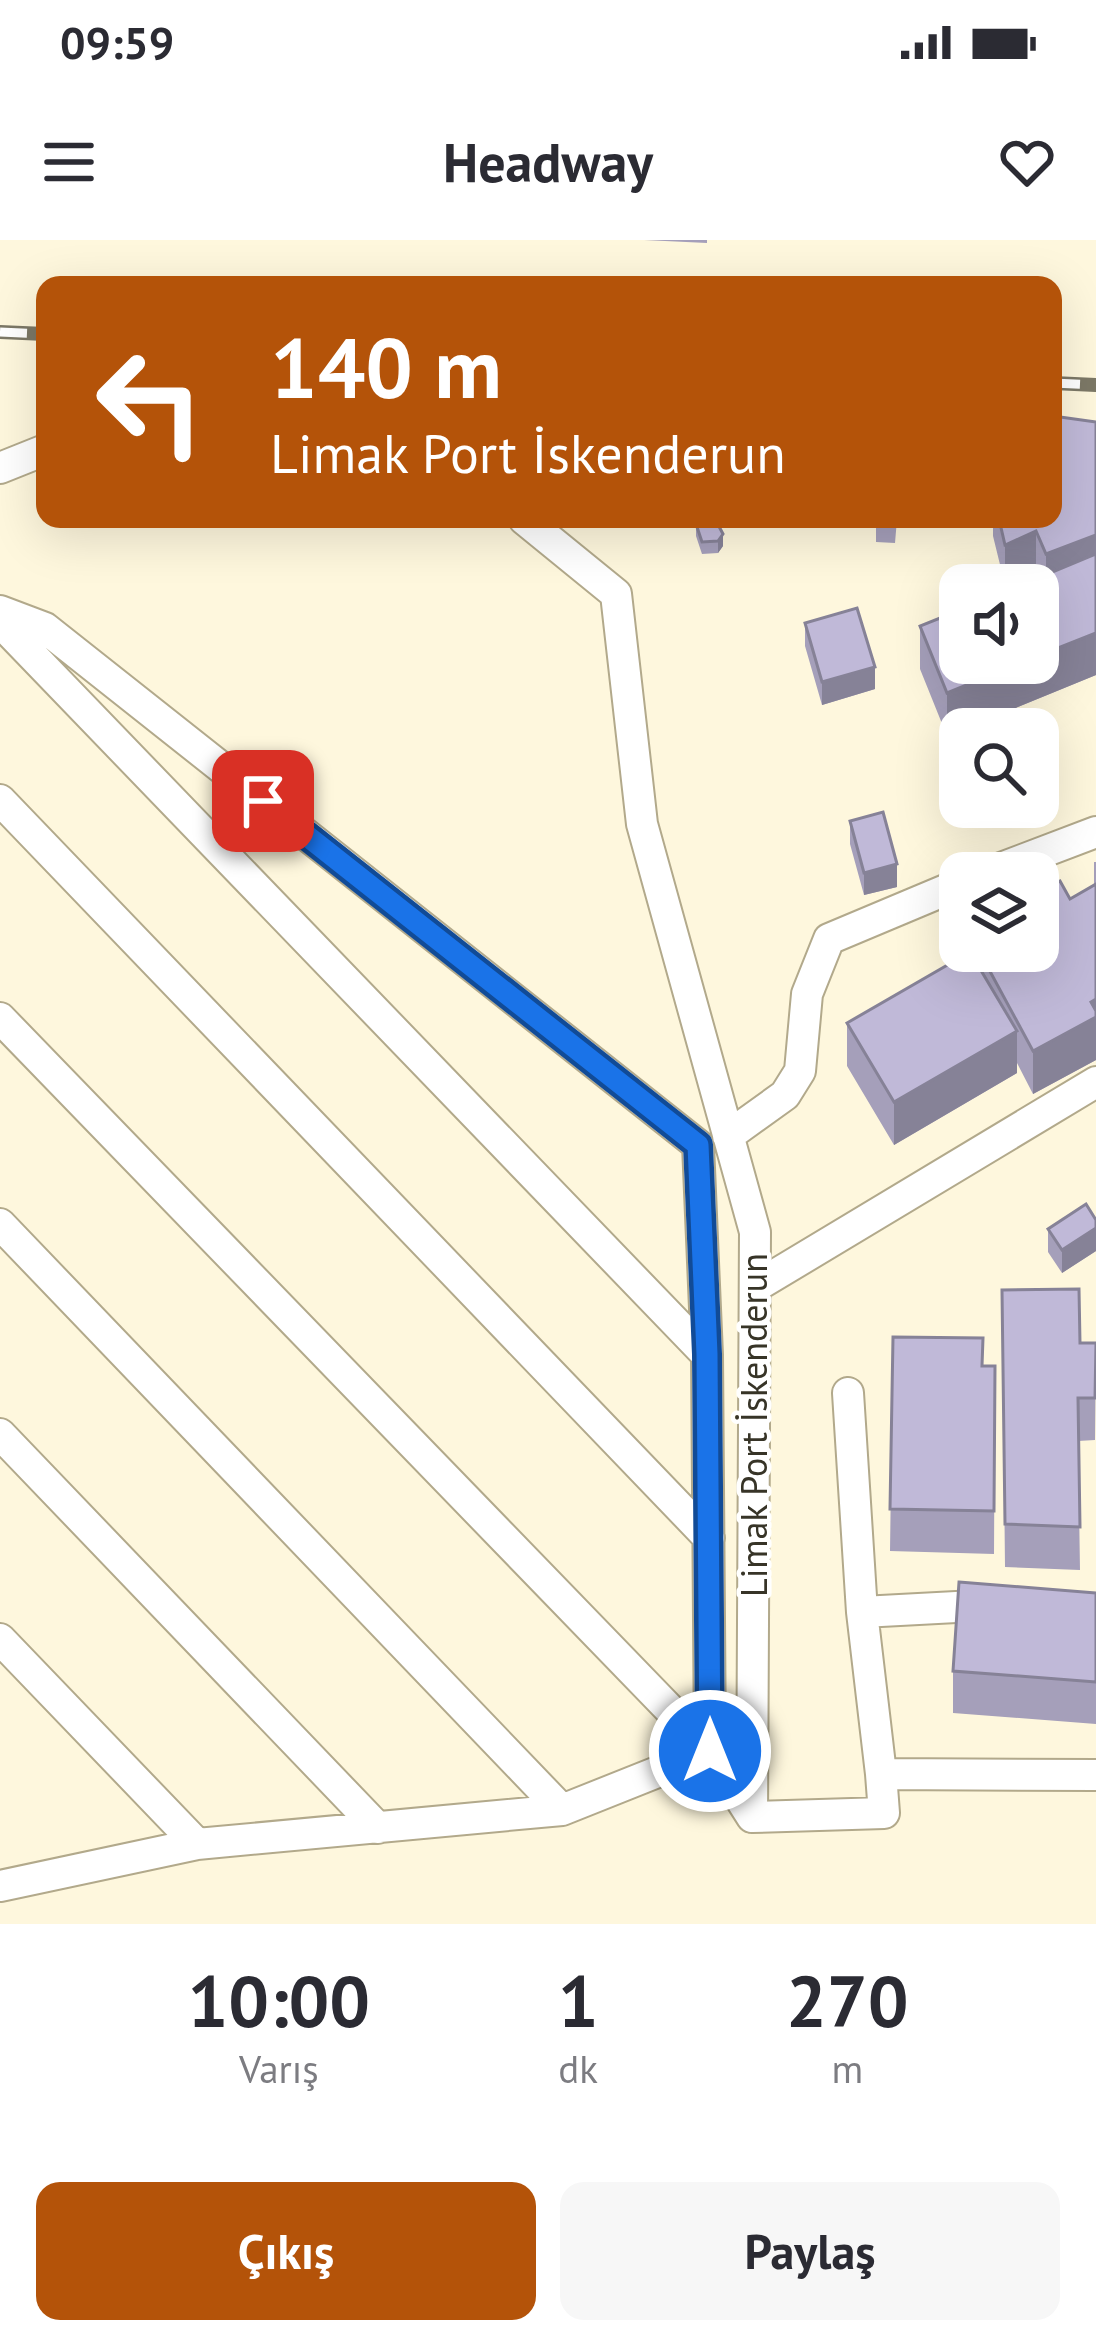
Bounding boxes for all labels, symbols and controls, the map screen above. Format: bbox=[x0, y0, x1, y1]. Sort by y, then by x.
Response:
text: 09:59 bbox=[60, 13, 174, 71]
text: Headway bbox=[443, 127, 653, 197]
icon: menu bbox=[36, 129, 102, 195]
icon: heart bbox=[994, 129, 1060, 195]
text: 140 m bbox=[270, 312, 502, 421]
icon: left bbox=[72, 324, 228, 480]
text: Limak Port İskenderun bbox=[270, 418, 786, 488]
map controls bbox=[939, 564, 1059, 972]
button: sound bbox=[939, 564, 1059, 684]
button: search bbox=[939, 708, 1059, 828]
pin bbox=[212, 750, 314, 852]
icon: arrive bbox=[230, 768, 296, 834]
button: layers bbox=[939, 852, 1059, 972]
street label: Limak Port İskenderun bbox=[730, 1253, 777, 1597]
position arrow bbox=[647, 1688, 773, 1814]
text: 10:00 bbox=[188, 1954, 370, 2047]
text: 1 bbox=[558, 1954, 599, 2047]
text: 270 bbox=[786, 1954, 908, 2047]
text: Varış bbox=[239, 2043, 319, 2094]
text: dk bbox=[558, 2043, 598, 2094]
text: m bbox=[831, 2043, 863, 2094]
button: Çıkış bbox=[36, 2182, 536, 2320]
button: Paylaş bbox=[560, 2182, 1060, 2320]

